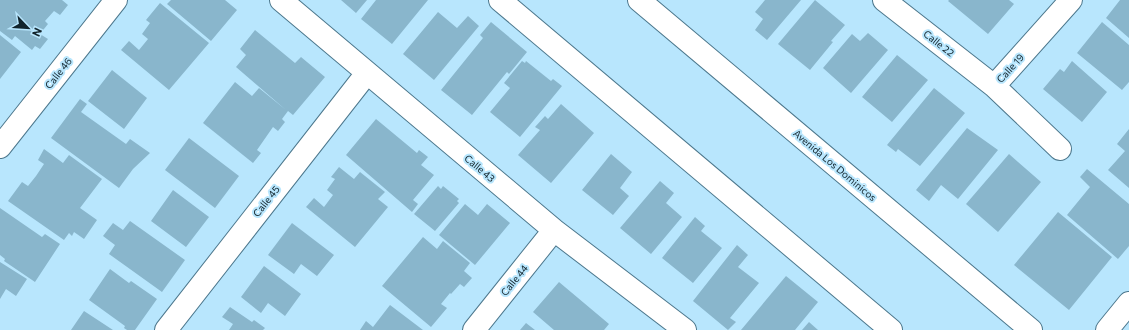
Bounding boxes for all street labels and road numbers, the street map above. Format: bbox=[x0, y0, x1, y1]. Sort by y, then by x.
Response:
street label: Calle 22 bbox=[921, 27, 957, 59]
street label: Calle 19 bbox=[994, 51, 1026, 85]
street label: Calle 46 bbox=[42, 55, 74, 91]
street label: Avenida Los Dominicos bbox=[791, 127, 879, 203]
street label: Calle 43 bbox=[462, 152, 498, 184]
street label: Calle 45 bbox=[250, 183, 282, 219]
street label: Calle 44 bbox=[498, 262, 530, 298]

